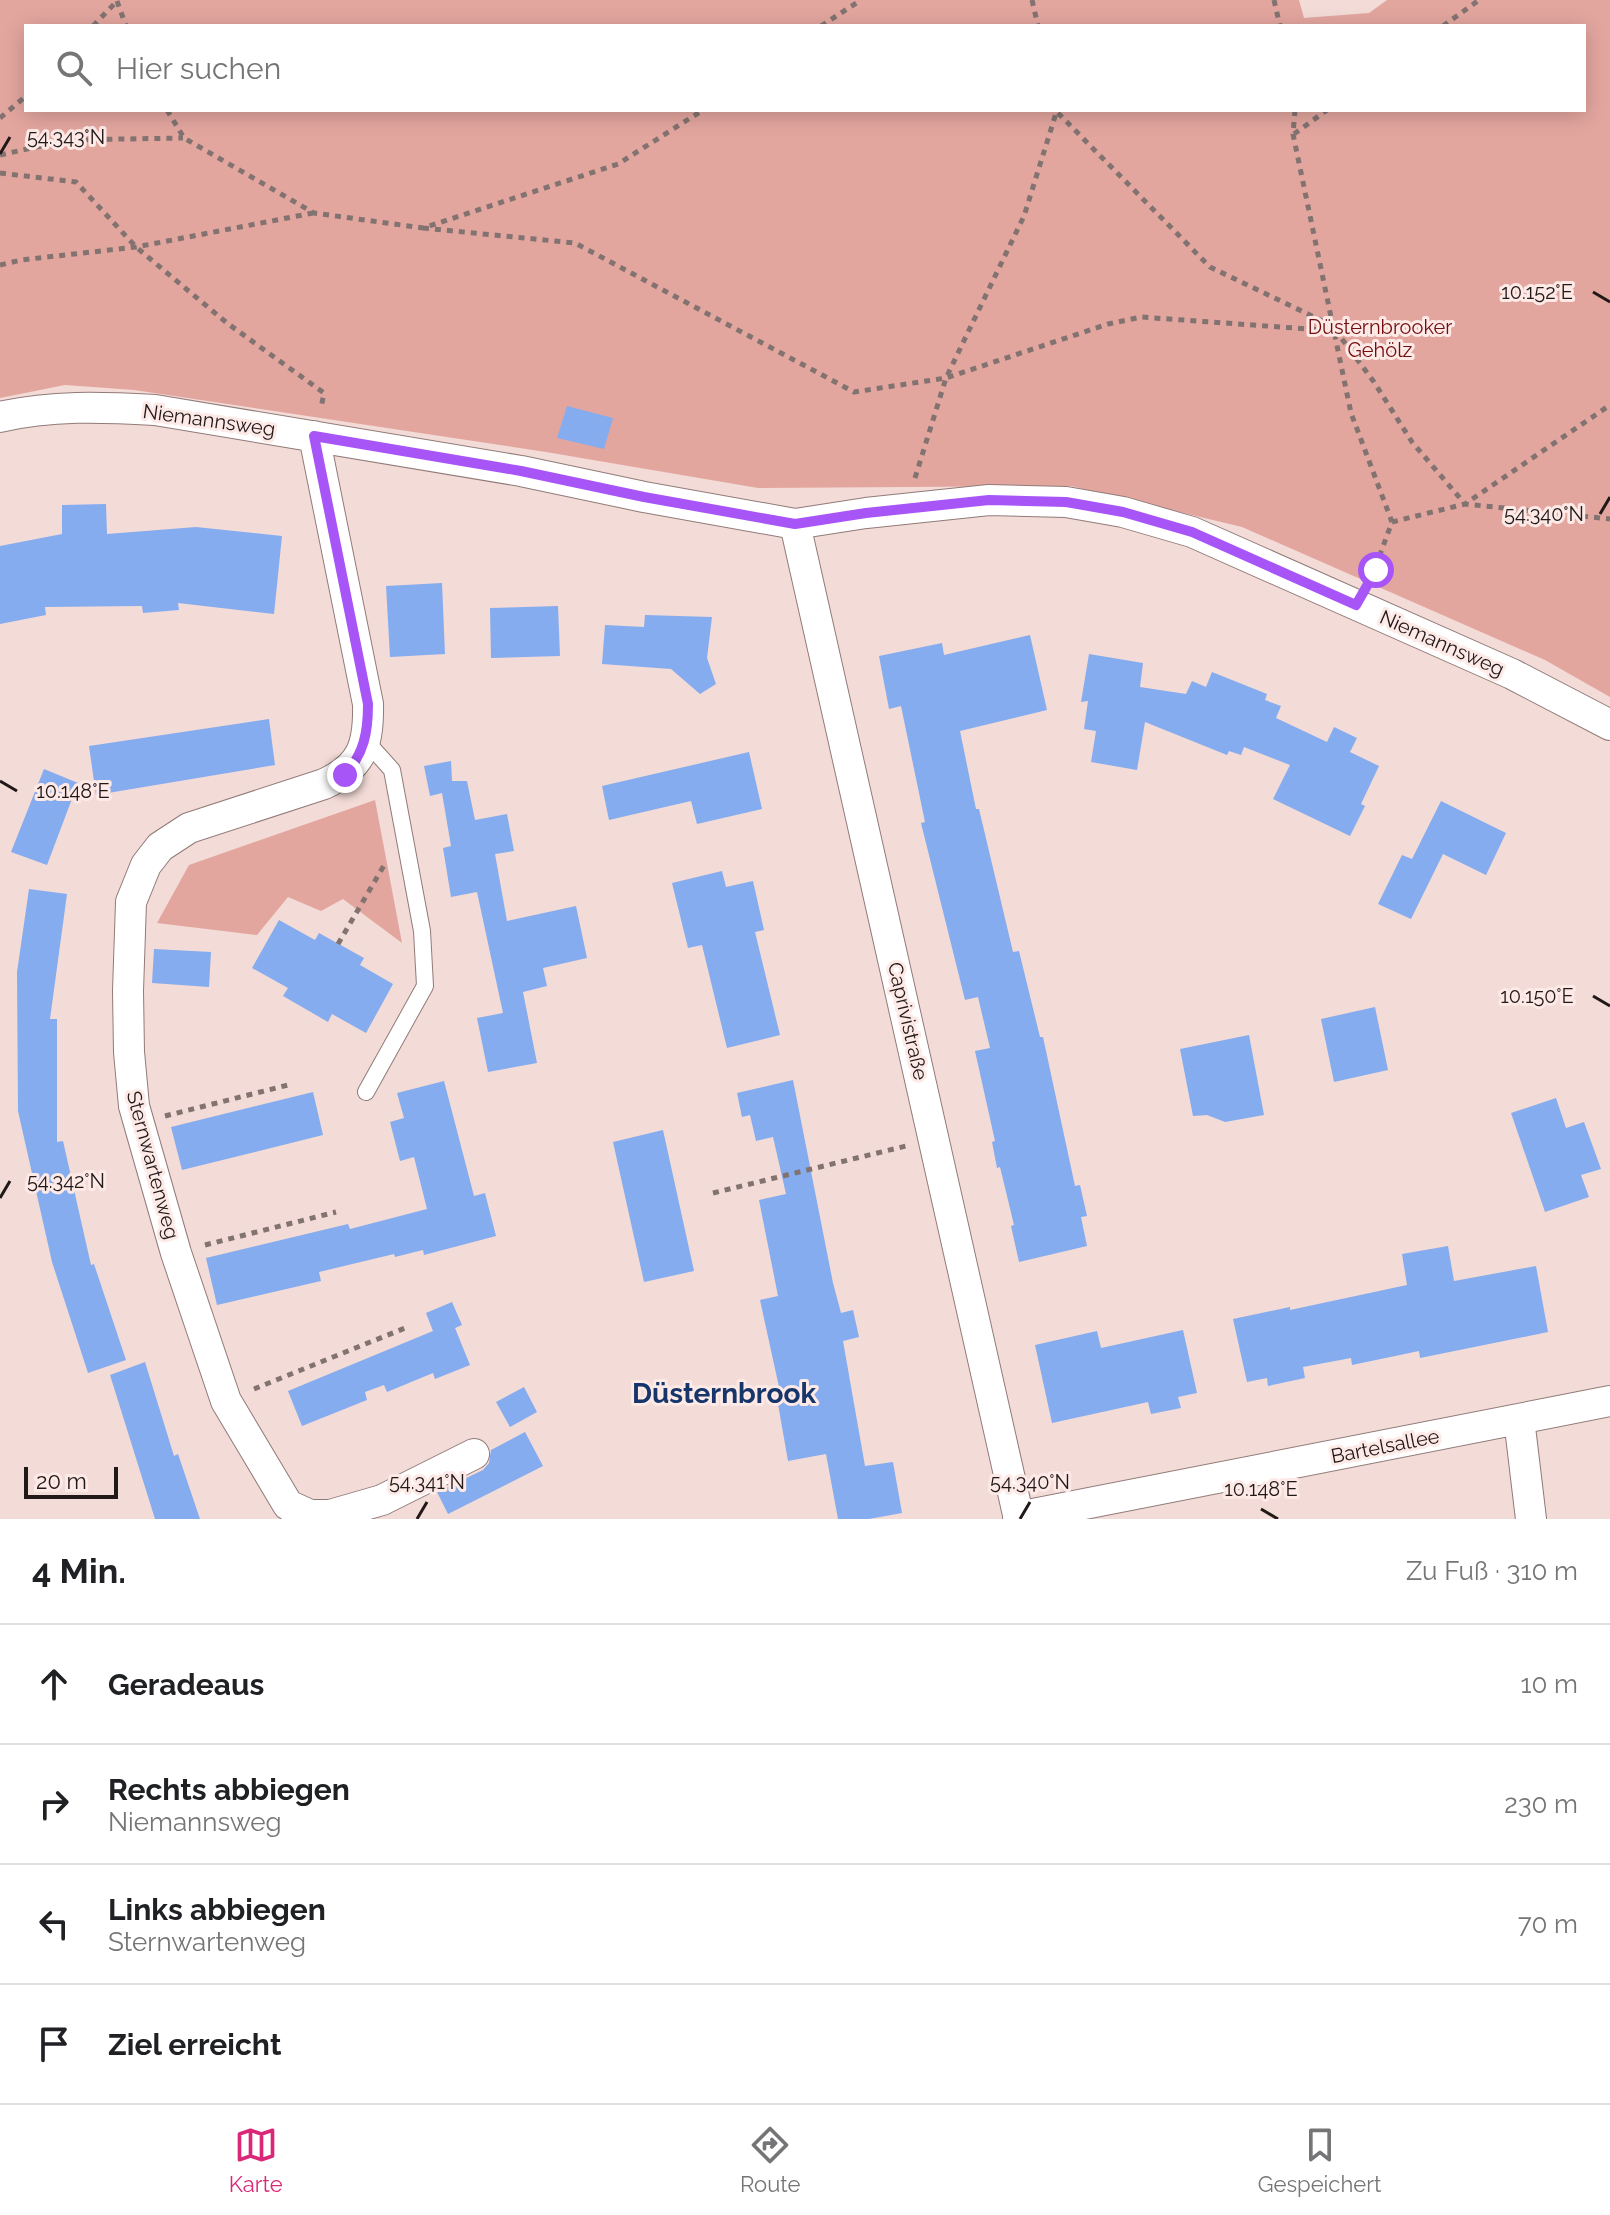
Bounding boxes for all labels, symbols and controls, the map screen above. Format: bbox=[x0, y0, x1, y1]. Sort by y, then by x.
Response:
search box bbox=[24, 24, 1586, 112]
icon: search bbox=[52, 46, 96, 90]
text: Hier suchen bbox=[116, 51, 281, 86]
text: 54.343°N bbox=[27, 125, 105, 149]
text: 10.152°E bbox=[1501, 280, 1573, 304]
park label: Düsternbrooker Gehölz bbox=[1308, 315, 1452, 362]
street label: Niemannsweg bbox=[141, 399, 277, 441]
text: 54.340°N bbox=[1504, 502, 1584, 526]
route start bbox=[1358, 552, 1394, 588]
street label: Niemannsweg bbox=[1376, 605, 1508, 681]
route end bbox=[327, 757, 363, 793]
text: 10.148°E bbox=[36, 779, 110, 803]
street label: Caprivistraße bbox=[883, 960, 933, 1083]
text: 10.150°E bbox=[1500, 984, 1574, 1008]
street label: Sternwartenweg bbox=[122, 1088, 184, 1242]
text: 54.342°N bbox=[27, 1169, 105, 1193]
district label: Düsternbrook bbox=[632, 1377, 816, 1410]
street label: Bartelsallee bbox=[1329, 1424, 1441, 1468]
scale bar bbox=[24, 1463, 118, 1499]
text: 20 m bbox=[36, 1468, 87, 1494]
text: 54.341°N bbox=[389, 1470, 465, 1494]
text: 54.340°N bbox=[990, 1470, 1070, 1494]
text: 10.148°E bbox=[1224, 1477, 1298, 1501]
text: 4 Min. bbox=[32, 1551, 126, 1591]
text: Zu Fuß · 310 m bbox=[1406, 1556, 1578, 1586]
icon: ahead bbox=[32, 1662, 76, 1706]
text: Geradeaus bbox=[108, 1667, 264, 1702]
text: 10 m bbox=[1520, 1669, 1578, 1699]
text: Rechts abbiegen bbox=[108, 1772, 350, 1807]
icon: right bbox=[32, 1782, 76, 1826]
text: 230 m bbox=[1504, 1789, 1578, 1819]
text: Niemannsweg bbox=[108, 1807, 282, 1837]
text: Links abbiegen bbox=[108, 1892, 326, 1927]
icon: left bbox=[32, 1902, 76, 1946]
text: 70 m bbox=[1518, 1909, 1578, 1939]
text: Sternwartenweg bbox=[108, 1927, 306, 1957]
icon: arrive bbox=[32, 2022, 76, 2066]
text: Ziel erreicht bbox=[108, 2027, 281, 2062]
tab: Karte bbox=[229, 2123, 283, 2197]
tab: Route bbox=[740, 2123, 800, 2197]
tab: Gespeichert bbox=[1258, 2123, 1381, 2197]

